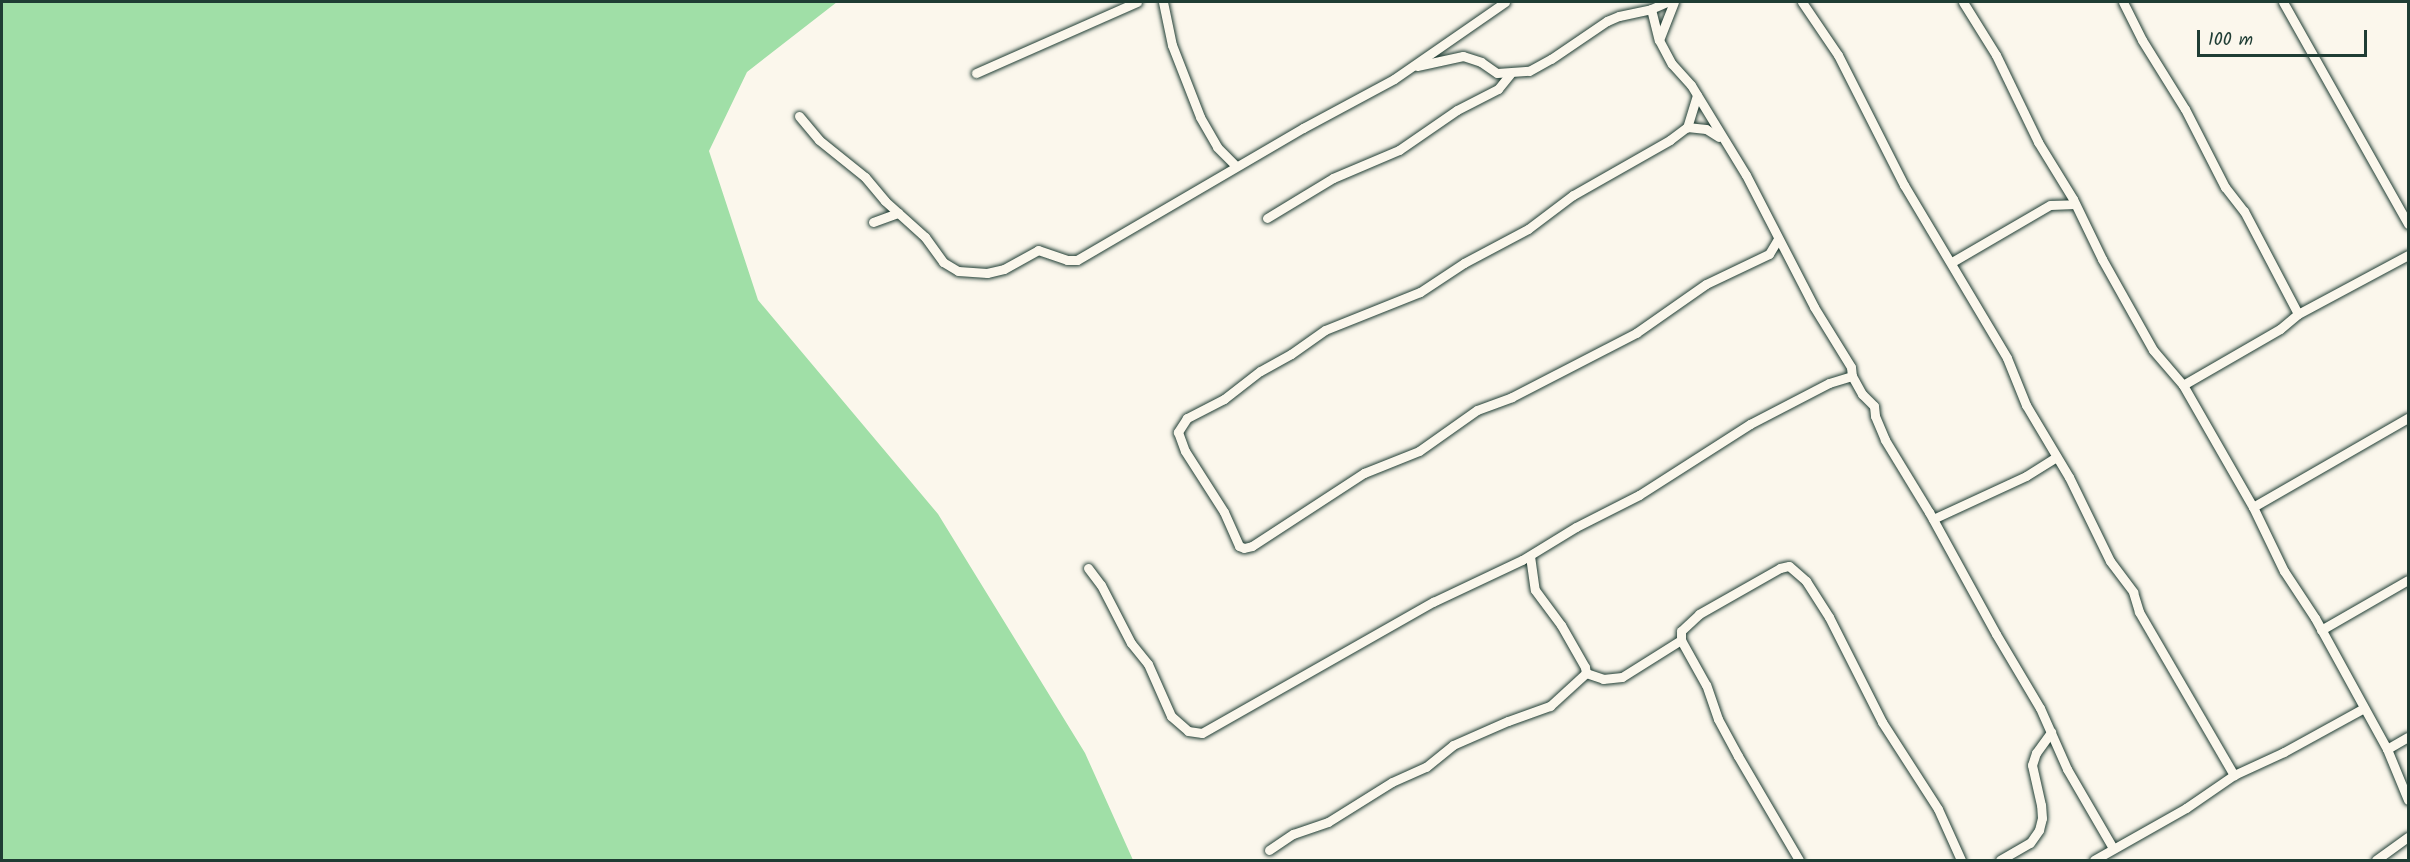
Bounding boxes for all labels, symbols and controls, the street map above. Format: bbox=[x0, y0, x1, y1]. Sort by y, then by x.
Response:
scale bar bbox=[2200, 18, 2370, 56]
text: 100 m bbox=[2208, 26, 2253, 55]

